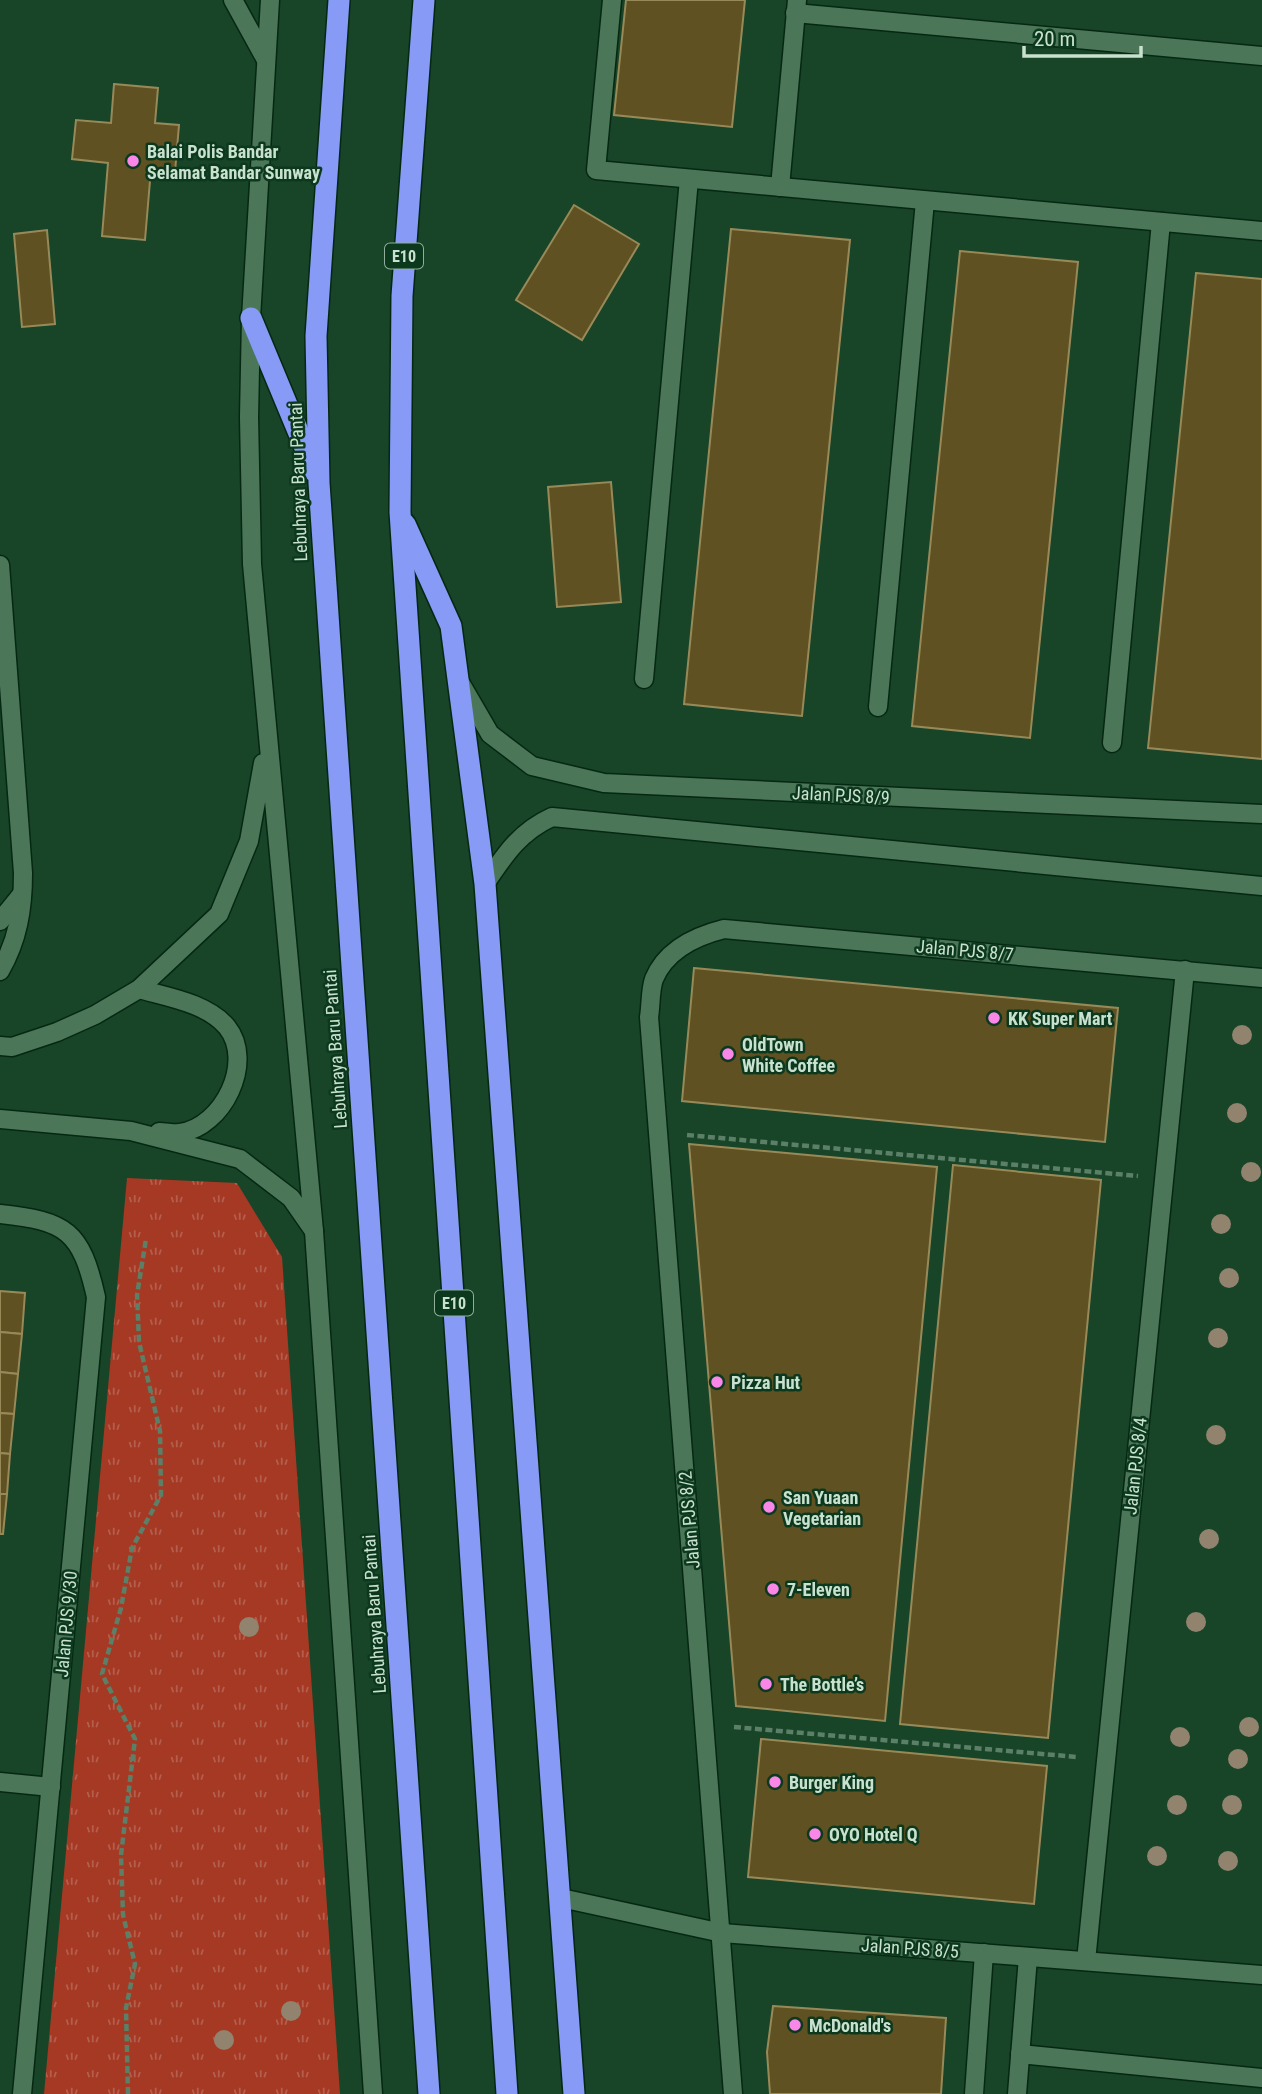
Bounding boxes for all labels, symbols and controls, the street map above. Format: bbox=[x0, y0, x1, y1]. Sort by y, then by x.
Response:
scale bar bbox=[1024, 14, 1141, 58]
text: 20 m bbox=[1034, 27, 1075, 51]
place label: Balai Polis Bandar Selamat Bandar Sunway bbox=[147, 141, 320, 183]
marker: Balai Polis Bandar Selamat Bandar Sunway bbox=[125, 153, 141, 169]
road number: E10 bbox=[385, 244, 423, 268]
street label: Lebuhraya Baru Pantai bbox=[285, 402, 311, 562]
street label: Jalan PJS 8/9 bbox=[792, 782, 890, 808]
street label: Jalan PJS 8/7 bbox=[915, 935, 1015, 965]
street label: Lebuhraya Baru Pantai bbox=[319, 969, 351, 1129]
place label: KK Super Mart bbox=[1008, 1008, 1113, 1029]
marker: KK Super Mart bbox=[986, 1010, 1002, 1026]
place label: OldTown White Coffee bbox=[742, 1034, 836, 1076]
marker: OldTown White Coffee bbox=[720, 1046, 736, 1062]
road number: E10 bbox=[435, 1290, 473, 1316]
place label: Pizza Hut bbox=[731, 1372, 801, 1393]
marker: Pizza Hut bbox=[709, 1374, 725, 1390]
street label: Jalan PJS 8/4 bbox=[1119, 1416, 1151, 1516]
street label: Jalan PJS 8/2 bbox=[674, 1470, 704, 1570]
place label: San Yuaan Vegetarian bbox=[783, 1487, 861, 1529]
marker: San Yuaan Vegetarian bbox=[761, 1499, 777, 1515]
street label: Lebuhraya Baru Pantai bbox=[358, 1534, 390, 1694]
street label: Jalan PJS 9/30 bbox=[51, 1570, 81, 1678]
place label: 7-Eleven bbox=[787, 1579, 850, 1600]
marker: 7-Eleven bbox=[765, 1581, 781, 1597]
place label: The Bottle’s bbox=[780, 1674, 864, 1695]
marker: The Bottle’s bbox=[758, 1676, 774, 1692]
place label: Burger King bbox=[789, 1772, 874, 1793]
marker: Burger King bbox=[767, 1774, 783, 1790]
place label: OYO Hotel Q bbox=[829, 1824, 918, 1845]
marker: OYO Hotel Q bbox=[807, 1826, 823, 1842]
street label: Jalan PJS 8/5 bbox=[861, 1934, 960, 1962]
place label: McDonald's bbox=[809, 2015, 891, 2036]
marker: McDonald's bbox=[787, 2017, 803, 2033]

